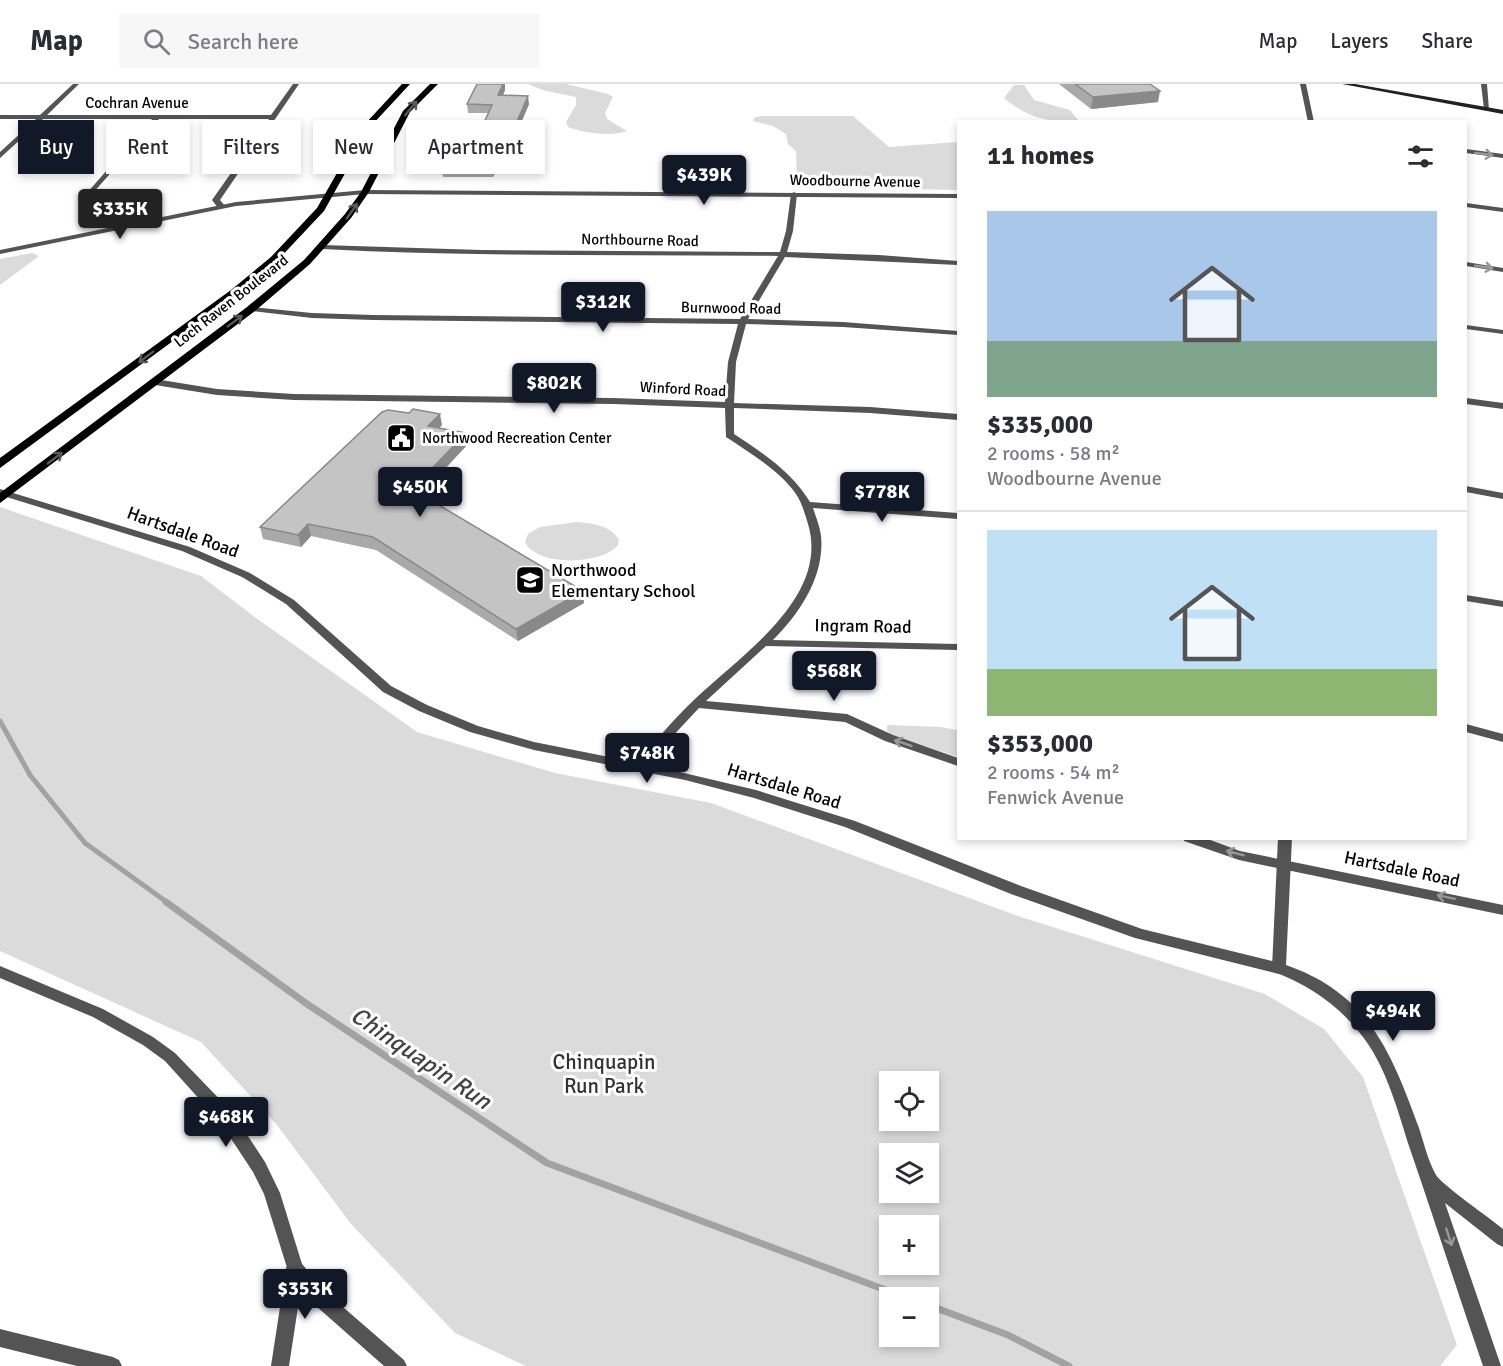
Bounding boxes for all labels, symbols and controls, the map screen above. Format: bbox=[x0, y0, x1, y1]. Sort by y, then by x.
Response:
search box bbox=[119, 14, 539, 68]
text: Map bbox=[30, 24, 83, 58]
icon: search bbox=[140, 25, 173, 58]
text: Search here bbox=[188, 28, 299, 55]
text: Map bbox=[1259, 28, 1297, 54]
text: Layers bbox=[1330, 28, 1388, 54]
text: Share bbox=[1421, 28, 1473, 54]
street label: Cochran Avenue bbox=[85, 94, 189, 112]
one-way arrow bbox=[404, 100, 417, 116]
chip: Buy bbox=[18, 120, 94, 174]
chip: Rent bbox=[106, 120, 190, 174]
chip: Filters bbox=[202, 120, 301, 174]
chip: New bbox=[313, 120, 394, 174]
chip: Apartment bbox=[406, 120, 545, 174]
text: 11 homes bbox=[987, 140, 1094, 172]
icon: filters bbox=[1404, 140, 1437, 173]
one-way arrow bbox=[1474, 148, 1494, 159]
pin: $439K bbox=[662, 155, 746, 206]
text: $439K bbox=[676, 162, 732, 187]
street label: Woodbourne Avenue bbox=[789, 171, 921, 191]
pin: $335K bbox=[78, 189, 162, 240]
text: $335K bbox=[92, 196, 148, 221]
one-way arrow bbox=[346, 203, 358, 219]
street label: Northbourne Road bbox=[581, 230, 699, 250]
icon: home bbox=[1158, 250, 1266, 358]
street label: Loch Raven Boulevard bbox=[170, 251, 292, 351]
one-way arrow bbox=[1474, 262, 1494, 273]
pin: $312K bbox=[561, 282, 645, 333]
text: $312K bbox=[575, 289, 631, 314]
street label: Burnwood Road bbox=[681, 298, 781, 318]
one-way arrow bbox=[226, 315, 242, 328]
one-way arrow bbox=[139, 351, 155, 363]
pin: $802K bbox=[512, 363, 596, 414]
text: $802K bbox=[526, 370, 582, 395]
street label: Winford Road bbox=[639, 378, 727, 400]
text: $335,000 bbox=[987, 409, 1093, 441]
public building icon: Northwood Recreation Center bbox=[385, 422, 417, 454]
place label: Northwood Recreation Center bbox=[422, 429, 612, 447]
text: 2 rooms · 58 m² bbox=[987, 441, 1120, 466]
one-way arrow bbox=[46, 452, 62, 464]
text: Woodbourne Avenue bbox=[987, 466, 1162, 491]
pin: $450K bbox=[378, 467, 462, 518]
pin: $778K bbox=[840, 472, 924, 523]
text: $450K bbox=[392, 474, 448, 499]
text: $778K bbox=[854, 479, 910, 504]
street label: Hartsdale Road bbox=[124, 502, 242, 562]
place label: Northwood Elementary School bbox=[551, 559, 696, 602]
school or university icon: Northwood Elementary School bbox=[514, 564, 546, 596]
icon: home bbox=[1158, 569, 1266, 677]
street label: Ingram Road bbox=[814, 614, 912, 638]
pin: $568K bbox=[792, 651, 876, 702]
text: $568K bbox=[806, 658, 862, 683]
text: $353,000 bbox=[987, 728, 1093, 760]
pin: $748K bbox=[605, 733, 689, 784]
one-way arrow bbox=[894, 737, 913, 748]
text: $748K bbox=[619, 740, 675, 765]
street label: Hartsdale Road bbox=[725, 758, 843, 814]
text: 2 rooms · 54 m² bbox=[987, 760, 1120, 785]
text: Fenwick Avenue bbox=[987, 785, 1124, 810]
street label: Hartsdale Road bbox=[1342, 846, 1462, 892]
one-way arrow bbox=[1226, 847, 1245, 858]
one-way arrow bbox=[1437, 890, 1456, 902]
pin: $494K bbox=[1351, 991, 1435, 1042]
text: $494K bbox=[1365, 998, 1421, 1023]
water label: Chinquapin Run bbox=[345, 1000, 498, 1116]
park label: Chinquapin Run Park bbox=[553, 1049, 655, 1099]
map controls bbox=[879, 1071, 939, 1347]
button: locate bbox=[879, 1071, 939, 1131]
pin: $468K bbox=[184, 1097, 268, 1148]
text: $468K bbox=[198, 1104, 254, 1129]
button: layers bbox=[879, 1143, 939, 1203]
button: + bbox=[879, 1215, 939, 1275]
one-way arrow bbox=[1444, 1227, 1455, 1246]
pin: $353K bbox=[263, 1269, 347, 1320]
text: $353K bbox=[277, 1276, 333, 1301]
button: − bbox=[879, 1287, 939, 1347]

